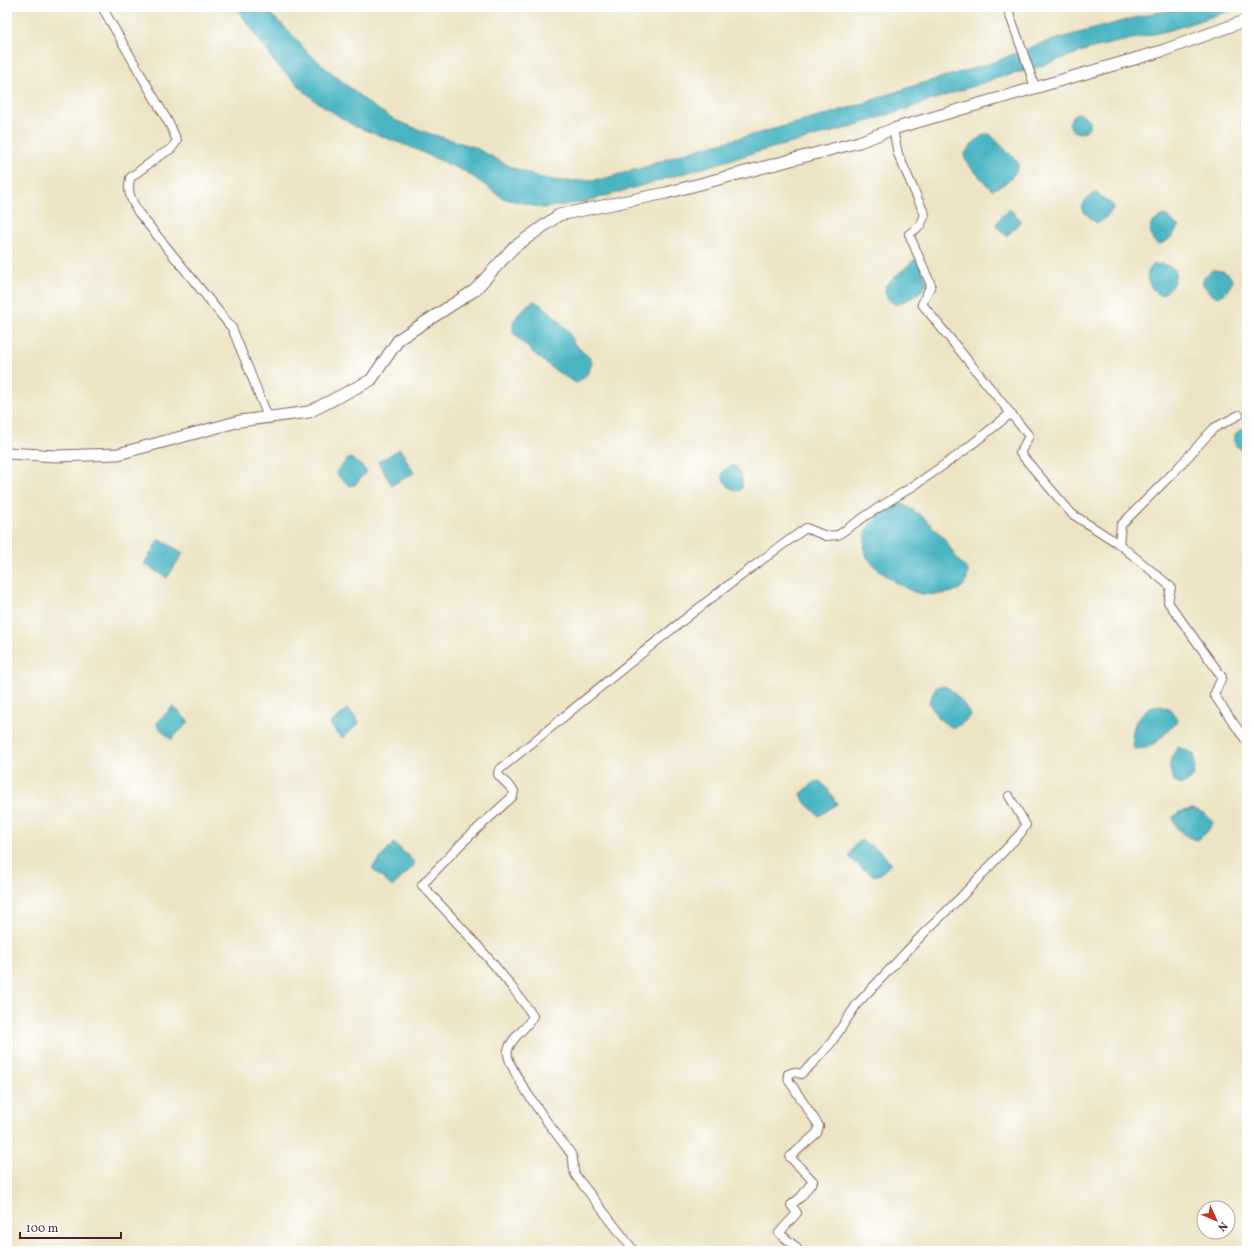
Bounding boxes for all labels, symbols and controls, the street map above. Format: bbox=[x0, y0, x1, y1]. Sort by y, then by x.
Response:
north arrow bbox=[1196, 1200, 1236, 1240]
scale bar bbox=[20, 1214, 121, 1240]
text: N bbox=[1214, 1218, 1230, 1234]
text: 100 m bbox=[26, 1221, 59, 1237]

